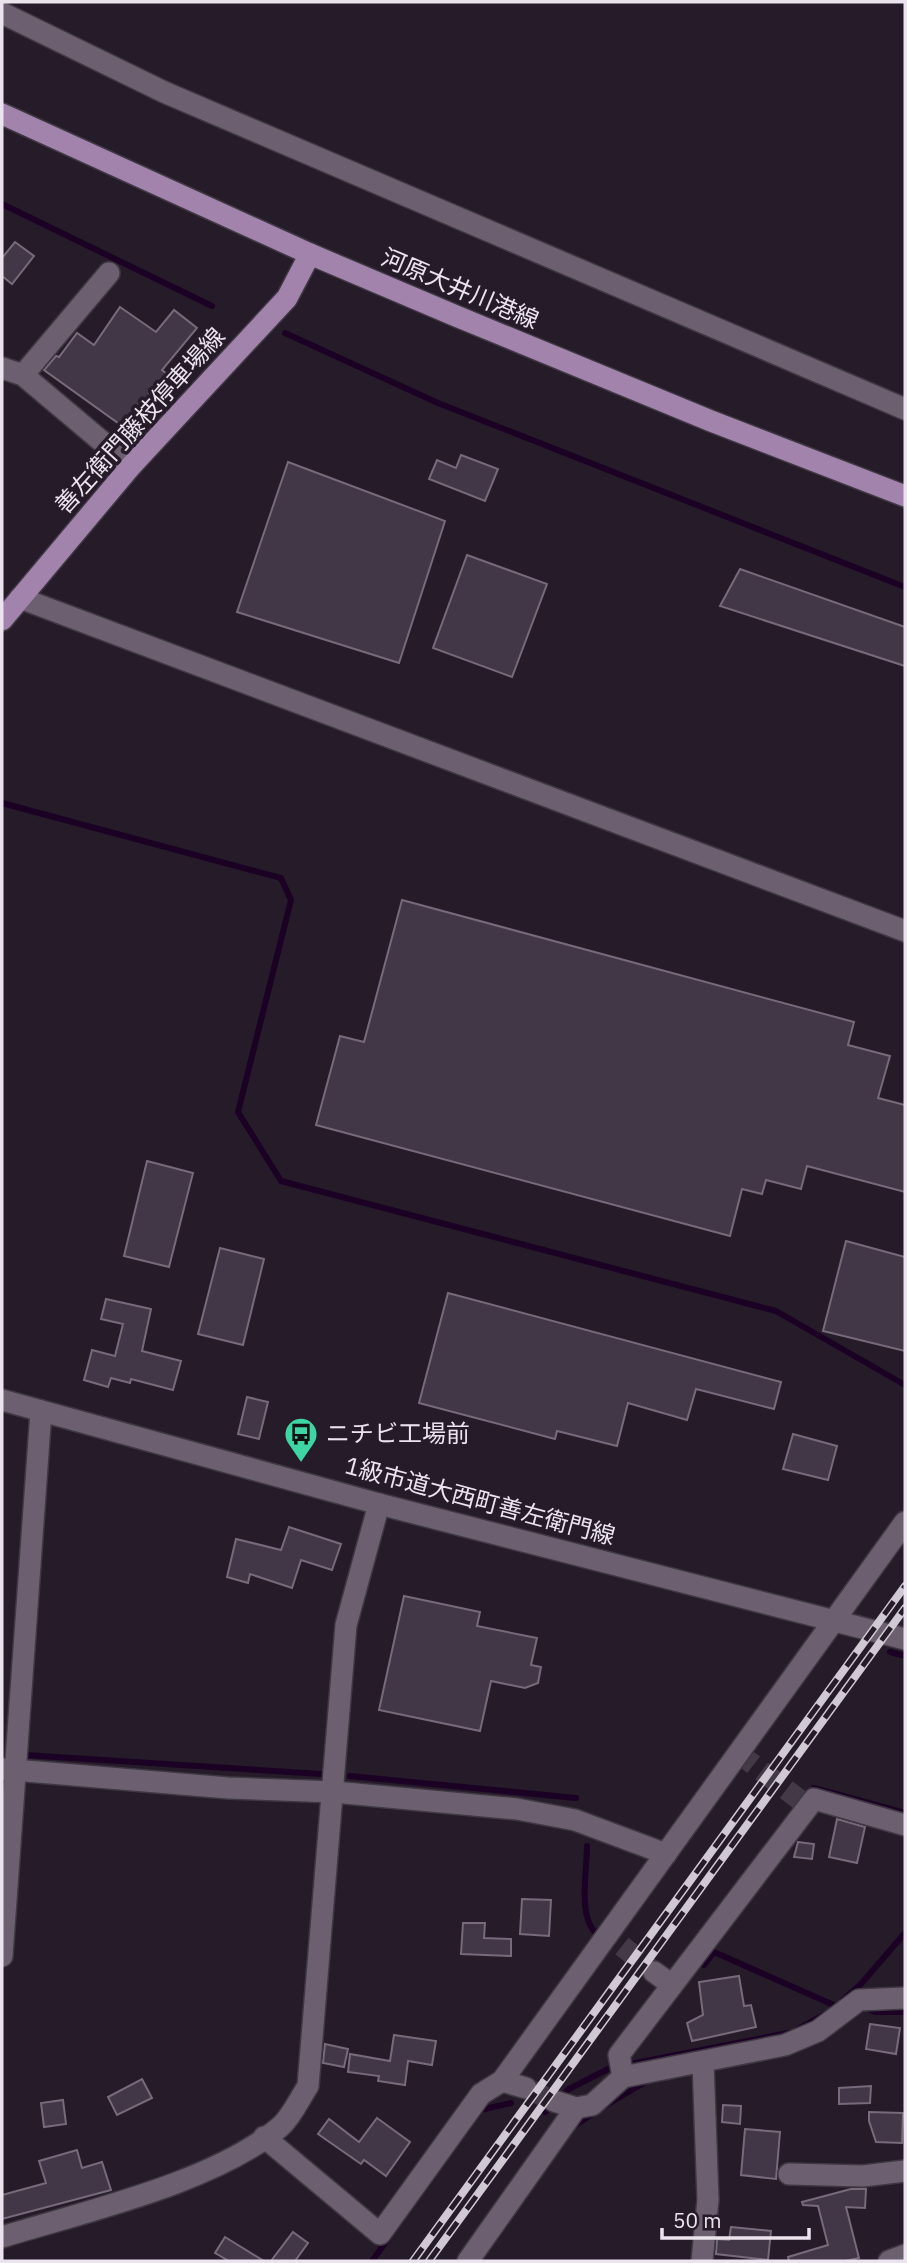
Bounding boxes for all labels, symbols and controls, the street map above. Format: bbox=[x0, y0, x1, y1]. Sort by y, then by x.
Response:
street label: 河原大井川港線 bbox=[377, 241, 544, 336]
street label: 善左衛門藤枝停車場線 bbox=[47, 320, 231, 520]
bus stop icon: ニチビ工場前 bbox=[282, 1415, 320, 1464]
place label: ニチビ工場前 bbox=[326, 1417, 470, 1449]
street label: 1級市道大西町善左衛門線 bbox=[342, 1449, 619, 1552]
scale bar bbox=[662, 2196, 809, 2240]
text: 50 m bbox=[673, 2206, 722, 2234]

